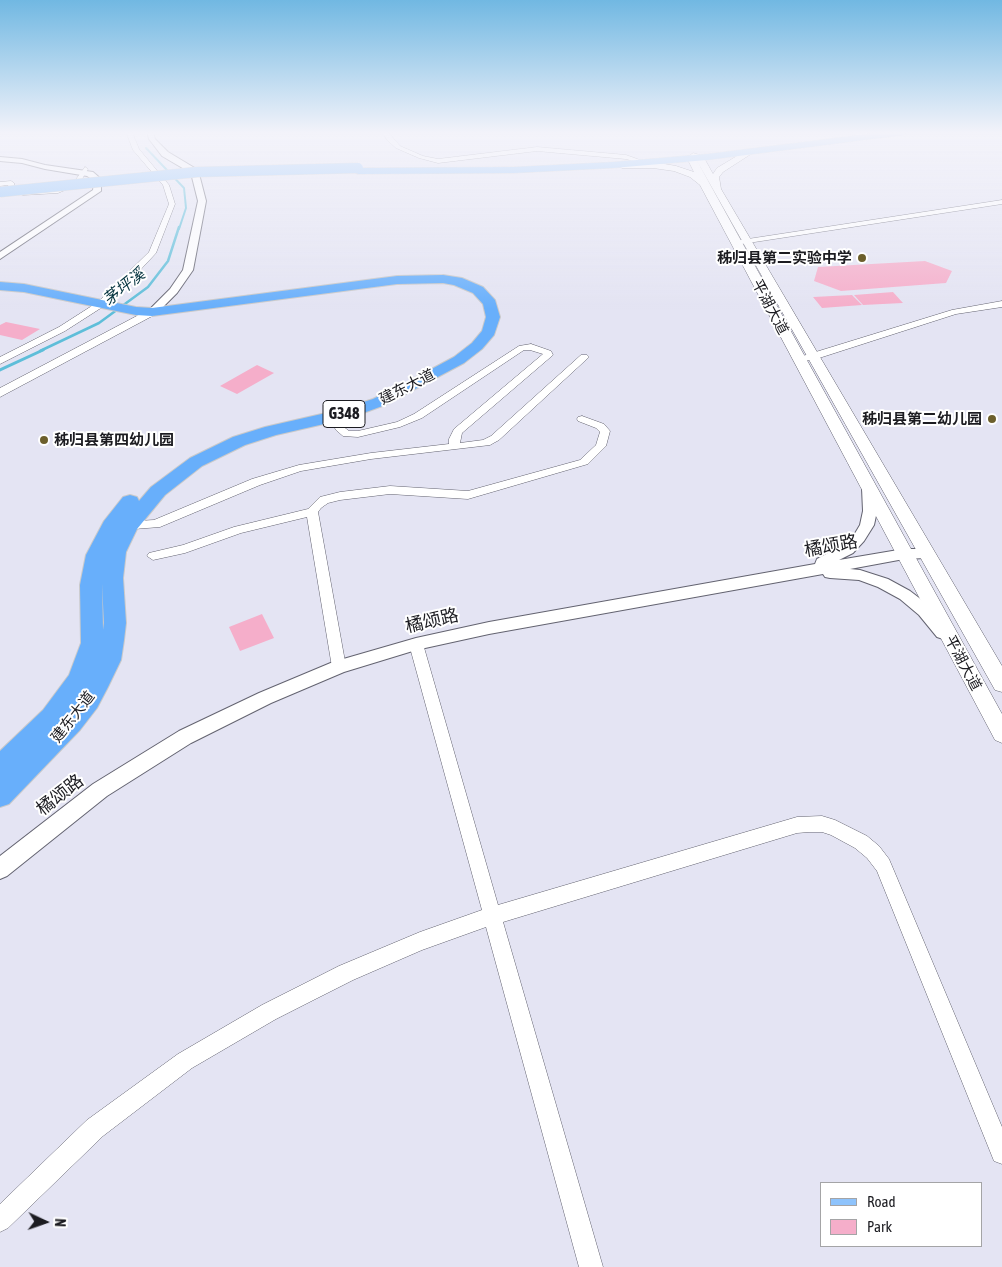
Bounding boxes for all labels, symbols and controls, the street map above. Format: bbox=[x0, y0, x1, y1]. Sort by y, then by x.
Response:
place label: 秭归县第二实验中学 bbox=[717, 249, 852, 267]
marker: 秭归县第二实验中学 bbox=[856, 252, 868, 264]
water label: 茅坪溪 bbox=[99, 264, 149, 310]
street label: 平湖大道 bbox=[748, 276, 792, 338]
street label: 建东大道 bbox=[376, 365, 438, 409]
road number: G348 bbox=[323, 400, 365, 428]
place label: 秭归县第二幼儿园 bbox=[862, 410, 982, 428]
marker: 秭归县第二幼儿园 bbox=[986, 413, 998, 425]
place label: 秭归县第四幼儿园 bbox=[54, 431, 174, 449]
marker: 秭归县第四幼儿园 bbox=[38, 434, 50, 446]
street label: 橘颂路 bbox=[803, 531, 859, 561]
street label: 橘颂路 bbox=[403, 604, 461, 638]
street label: 平湖大道 bbox=[941, 632, 985, 694]
street label: 建东大道 bbox=[47, 688, 99, 746]
street label: 橘颂路 bbox=[32, 770, 88, 820]
legend bbox=[820, 1182, 982, 1247]
text: Road bbox=[867, 1193, 896, 1210]
north arrow bbox=[20, 1197, 70, 1247]
text: N bbox=[52, 1218, 68, 1227]
text: Park bbox=[867, 1218, 892, 1235]

